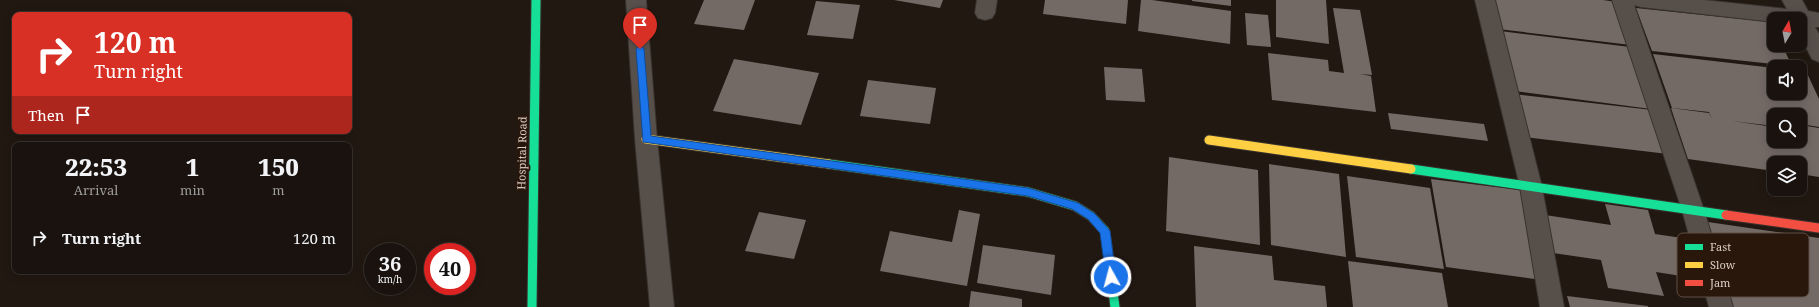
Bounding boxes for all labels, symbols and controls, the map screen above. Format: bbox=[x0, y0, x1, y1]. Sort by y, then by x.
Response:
pin bbox=[623, 8, 657, 49]
north arrow bbox=[1767, 12, 1807, 52]
map controls bbox=[1767, 12, 1807, 196]
icon: arrive bbox=[629, 14, 651, 36]
text: 120 m bbox=[94, 23, 176, 61]
icon: right bbox=[28, 28, 80, 80]
text: Turn right bbox=[94, 59, 183, 83]
button: sound bbox=[1767, 60, 1807, 100]
icon: arrive bbox=[72, 104, 94, 126]
text: Then bbox=[28, 105, 64, 125]
button: search bbox=[1767, 108, 1807, 148]
street label: Hospital Road bbox=[513, 116, 530, 190]
text: 22:53 bbox=[65, 150, 127, 183]
text: 1 bbox=[186, 150, 199, 183]
text: 150 bbox=[258, 150, 299, 183]
button: layers bbox=[1767, 156, 1807, 196]
text: Arrival bbox=[74, 181, 118, 199]
text: min bbox=[180, 181, 205, 199]
text: m bbox=[272, 181, 285, 199]
icon: right bbox=[28, 227, 50, 249]
text: Turn right bbox=[62, 228, 141, 248]
text: 120 m bbox=[293, 228, 336, 248]
legend bbox=[1677, 233, 1809, 297]
text: Fast bbox=[1710, 239, 1731, 254]
speed limit sign: 40 bbox=[424, 243, 476, 295]
text: 36 bbox=[379, 250, 401, 277]
position arrow bbox=[1090, 256, 1132, 298]
text: Slow bbox=[1710, 257, 1736, 272]
text: km/h bbox=[378, 272, 402, 286]
text: Jam bbox=[1709, 275, 1731, 290]

